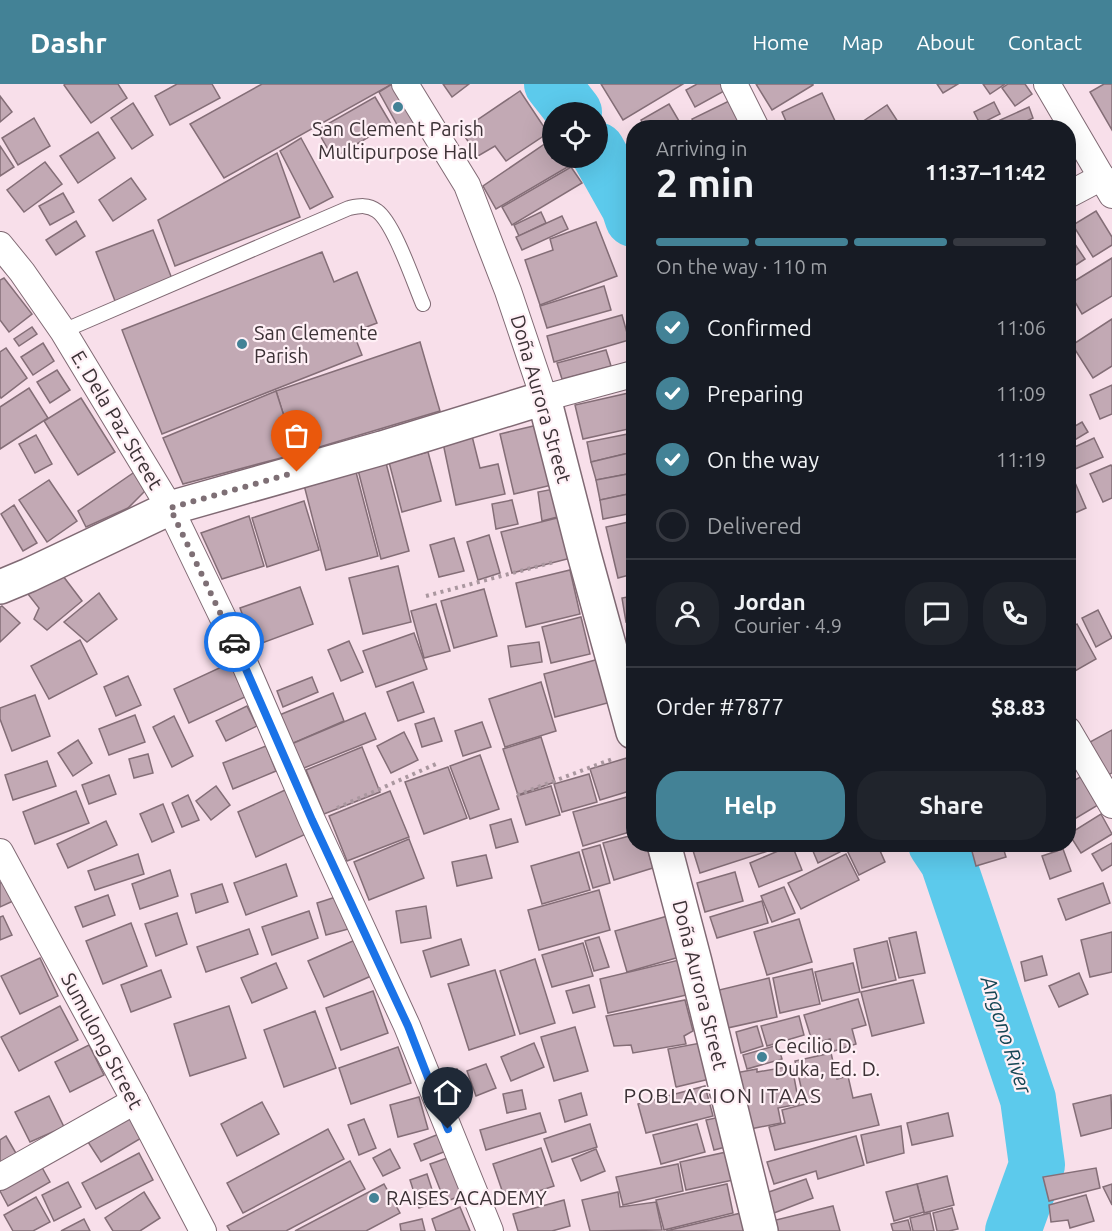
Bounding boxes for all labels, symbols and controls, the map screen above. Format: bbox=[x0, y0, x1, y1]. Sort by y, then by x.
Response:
text: Dashr bbox=[30, 27, 107, 58]
text: Home bbox=[752, 30, 809, 54]
text: Map bbox=[842, 30, 883, 54]
text: About bbox=[916, 30, 975, 54]
text: Contact bbox=[1008, 30, 1082, 54]
marker: San Clement Parish Multipurpose Hall bbox=[391, 100, 405, 114]
map controls bbox=[542, 102, 608, 168]
button: locate bbox=[542, 102, 608, 168]
place label: San Clement Parish Multipurpose Hall bbox=[312, 117, 484, 163]
text: Arriving in bbox=[656, 137, 747, 160]
text: 11:37–11:42 bbox=[925, 159, 1046, 184]
text: 2 min bbox=[656, 161, 755, 204]
text: On the way · 110 m bbox=[656, 255, 828, 278]
icon: check bbox=[656, 311, 689, 344]
street label: Doña Aurora Street bbox=[506, 312, 577, 486]
text: Confirmed bbox=[707, 315, 812, 340]
text: 11:06 bbox=[996, 316, 1046, 339]
place label: San Clemente Parish bbox=[254, 321, 378, 367]
marker: San Clemente Parish bbox=[235, 337, 249, 351]
street label: E. Dela Paz Street bbox=[67, 346, 168, 493]
icon: check bbox=[656, 377, 689, 410]
text: Preparing bbox=[707, 381, 804, 406]
text: 11:09 bbox=[996, 382, 1046, 405]
pin bbox=[271, 410, 322, 472]
icon: bag bbox=[280, 419, 313, 452]
icon: check bbox=[656, 443, 689, 476]
text: On the way bbox=[707, 447, 819, 472]
text: 11:19 bbox=[996, 448, 1046, 471]
text: Delivered bbox=[707, 513, 802, 538]
button: person bbox=[656, 582, 719, 645]
button: chat bbox=[905, 582, 968, 645]
button: phone bbox=[983, 582, 1046, 645]
text: Jordan bbox=[734, 589, 806, 614]
courier bbox=[204, 612, 264, 672]
text: Courier · 4.9 bbox=[734, 614, 842, 637]
icon: car bbox=[218, 626, 251, 659]
text: Order #7877 bbox=[656, 694, 784, 719]
text: $8.83 bbox=[991, 694, 1046, 719]
button: Help bbox=[656, 771, 845, 840]
button: Share bbox=[857, 771, 1046, 840]
street label: Doña Aurora Street bbox=[668, 898, 733, 1072]
street label: Sumulong Street bbox=[57, 969, 148, 1113]
water label: Angono River bbox=[976, 972, 1038, 1098]
place label: Cecilio D. Duka, Ed. D. bbox=[774, 1034, 880, 1080]
marker: Cecilio D. Duka, Ed. D. bbox=[755, 1050, 769, 1064]
pin bbox=[422, 1067, 473, 1129]
icon: home bbox=[431, 1076, 464, 1109]
district label: POBLACION ITAAS bbox=[624, 1083, 822, 1107]
place label: RAISES ACADEMY bbox=[386, 1186, 547, 1209]
marker: RAISES ACADEMY bbox=[367, 1191, 381, 1205]

